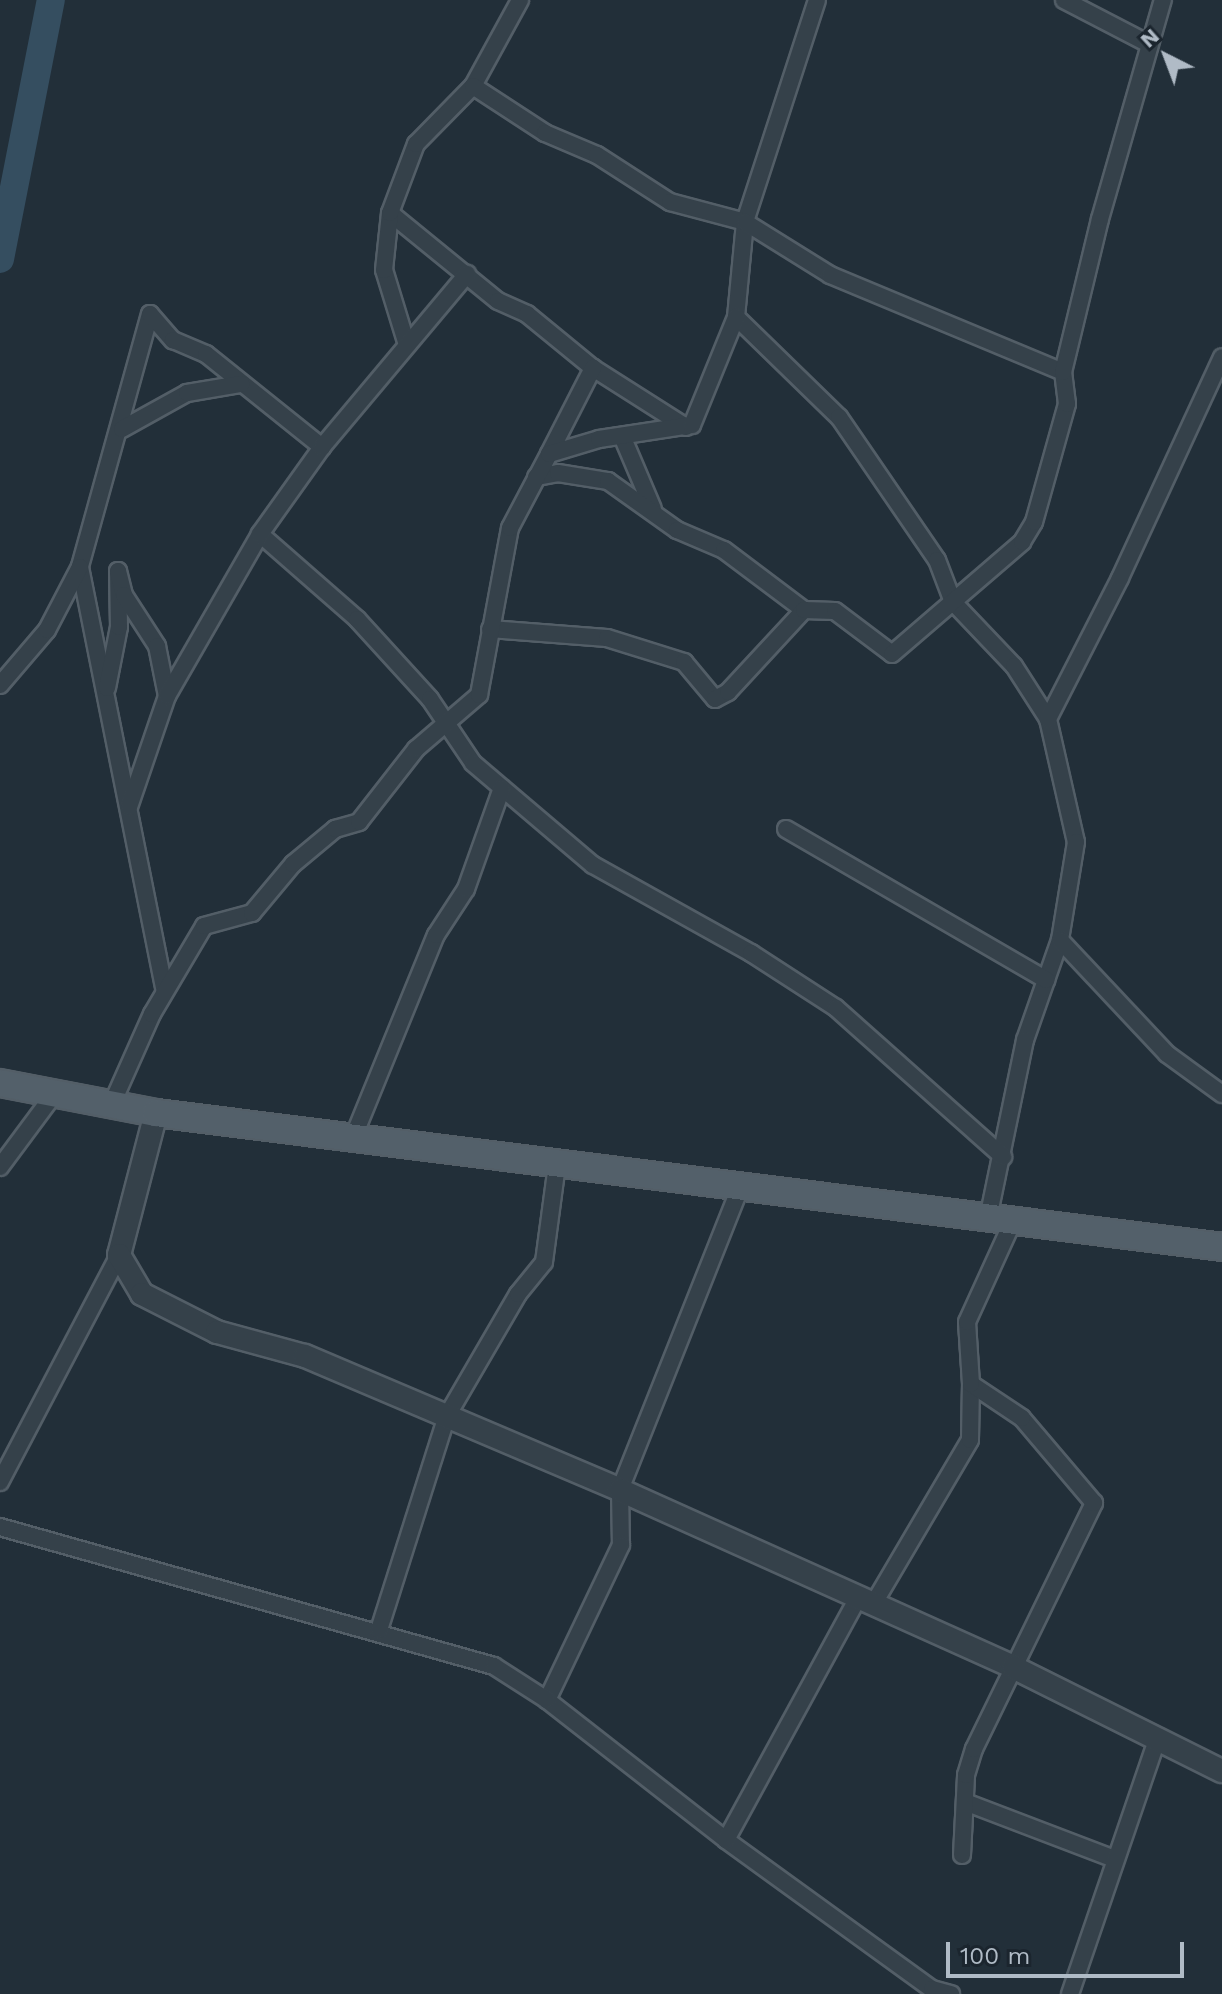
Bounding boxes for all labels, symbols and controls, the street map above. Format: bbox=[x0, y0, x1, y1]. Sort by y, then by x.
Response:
north arrow bbox=[1126, 16, 1206, 96]
text: N bbox=[1135, 23, 1164, 53]
scale bar bbox=[950, 1926, 1188, 1976]
text: 100 m bbox=[960, 1942, 1030, 1970]

